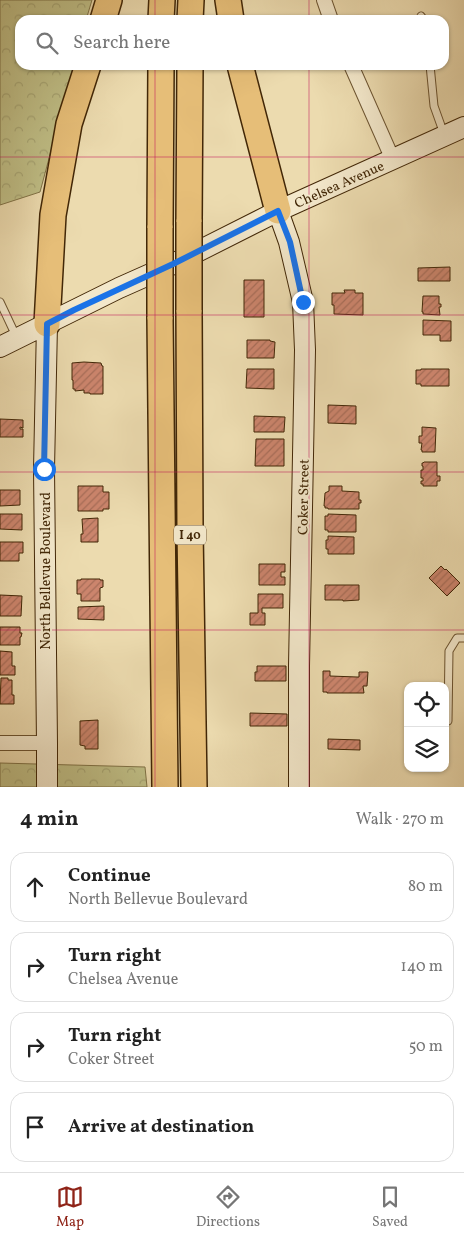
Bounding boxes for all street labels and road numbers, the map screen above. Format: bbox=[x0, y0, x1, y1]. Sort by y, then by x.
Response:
street label: Chelsea Avenue bbox=[292, 157, 388, 214]
street label: Coker Street bbox=[294, 459, 315, 535]
street label: North Bellevue Boulevard bbox=[37, 492, 56, 650]
road number: I 40 bbox=[174, 526, 206, 544]

